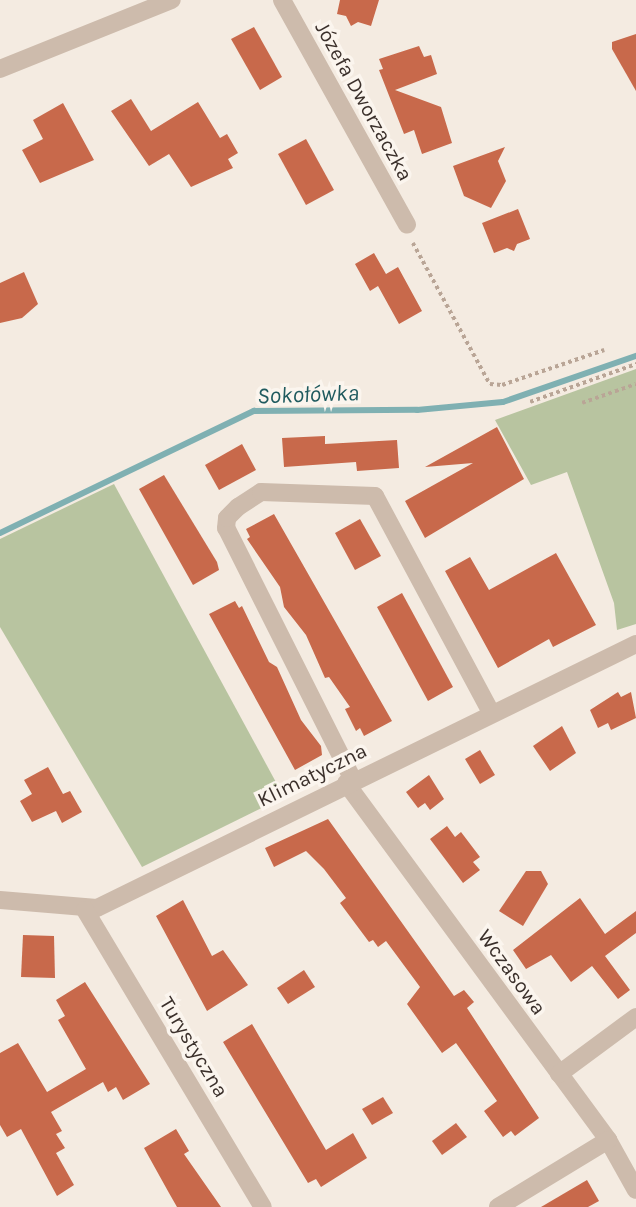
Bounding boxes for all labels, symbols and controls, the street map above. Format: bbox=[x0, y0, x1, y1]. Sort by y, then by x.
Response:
street label: Józefa Dworzaczka bbox=[310, 17, 418, 185]
water label: Sokołówka bbox=[256, 379, 360, 411]
street label: Klimatyczna bbox=[253, 738, 371, 812]
street label: Wczasowa bbox=[472, 924, 552, 1020]
street label: Turystyczna bbox=[154, 992, 234, 1102]

